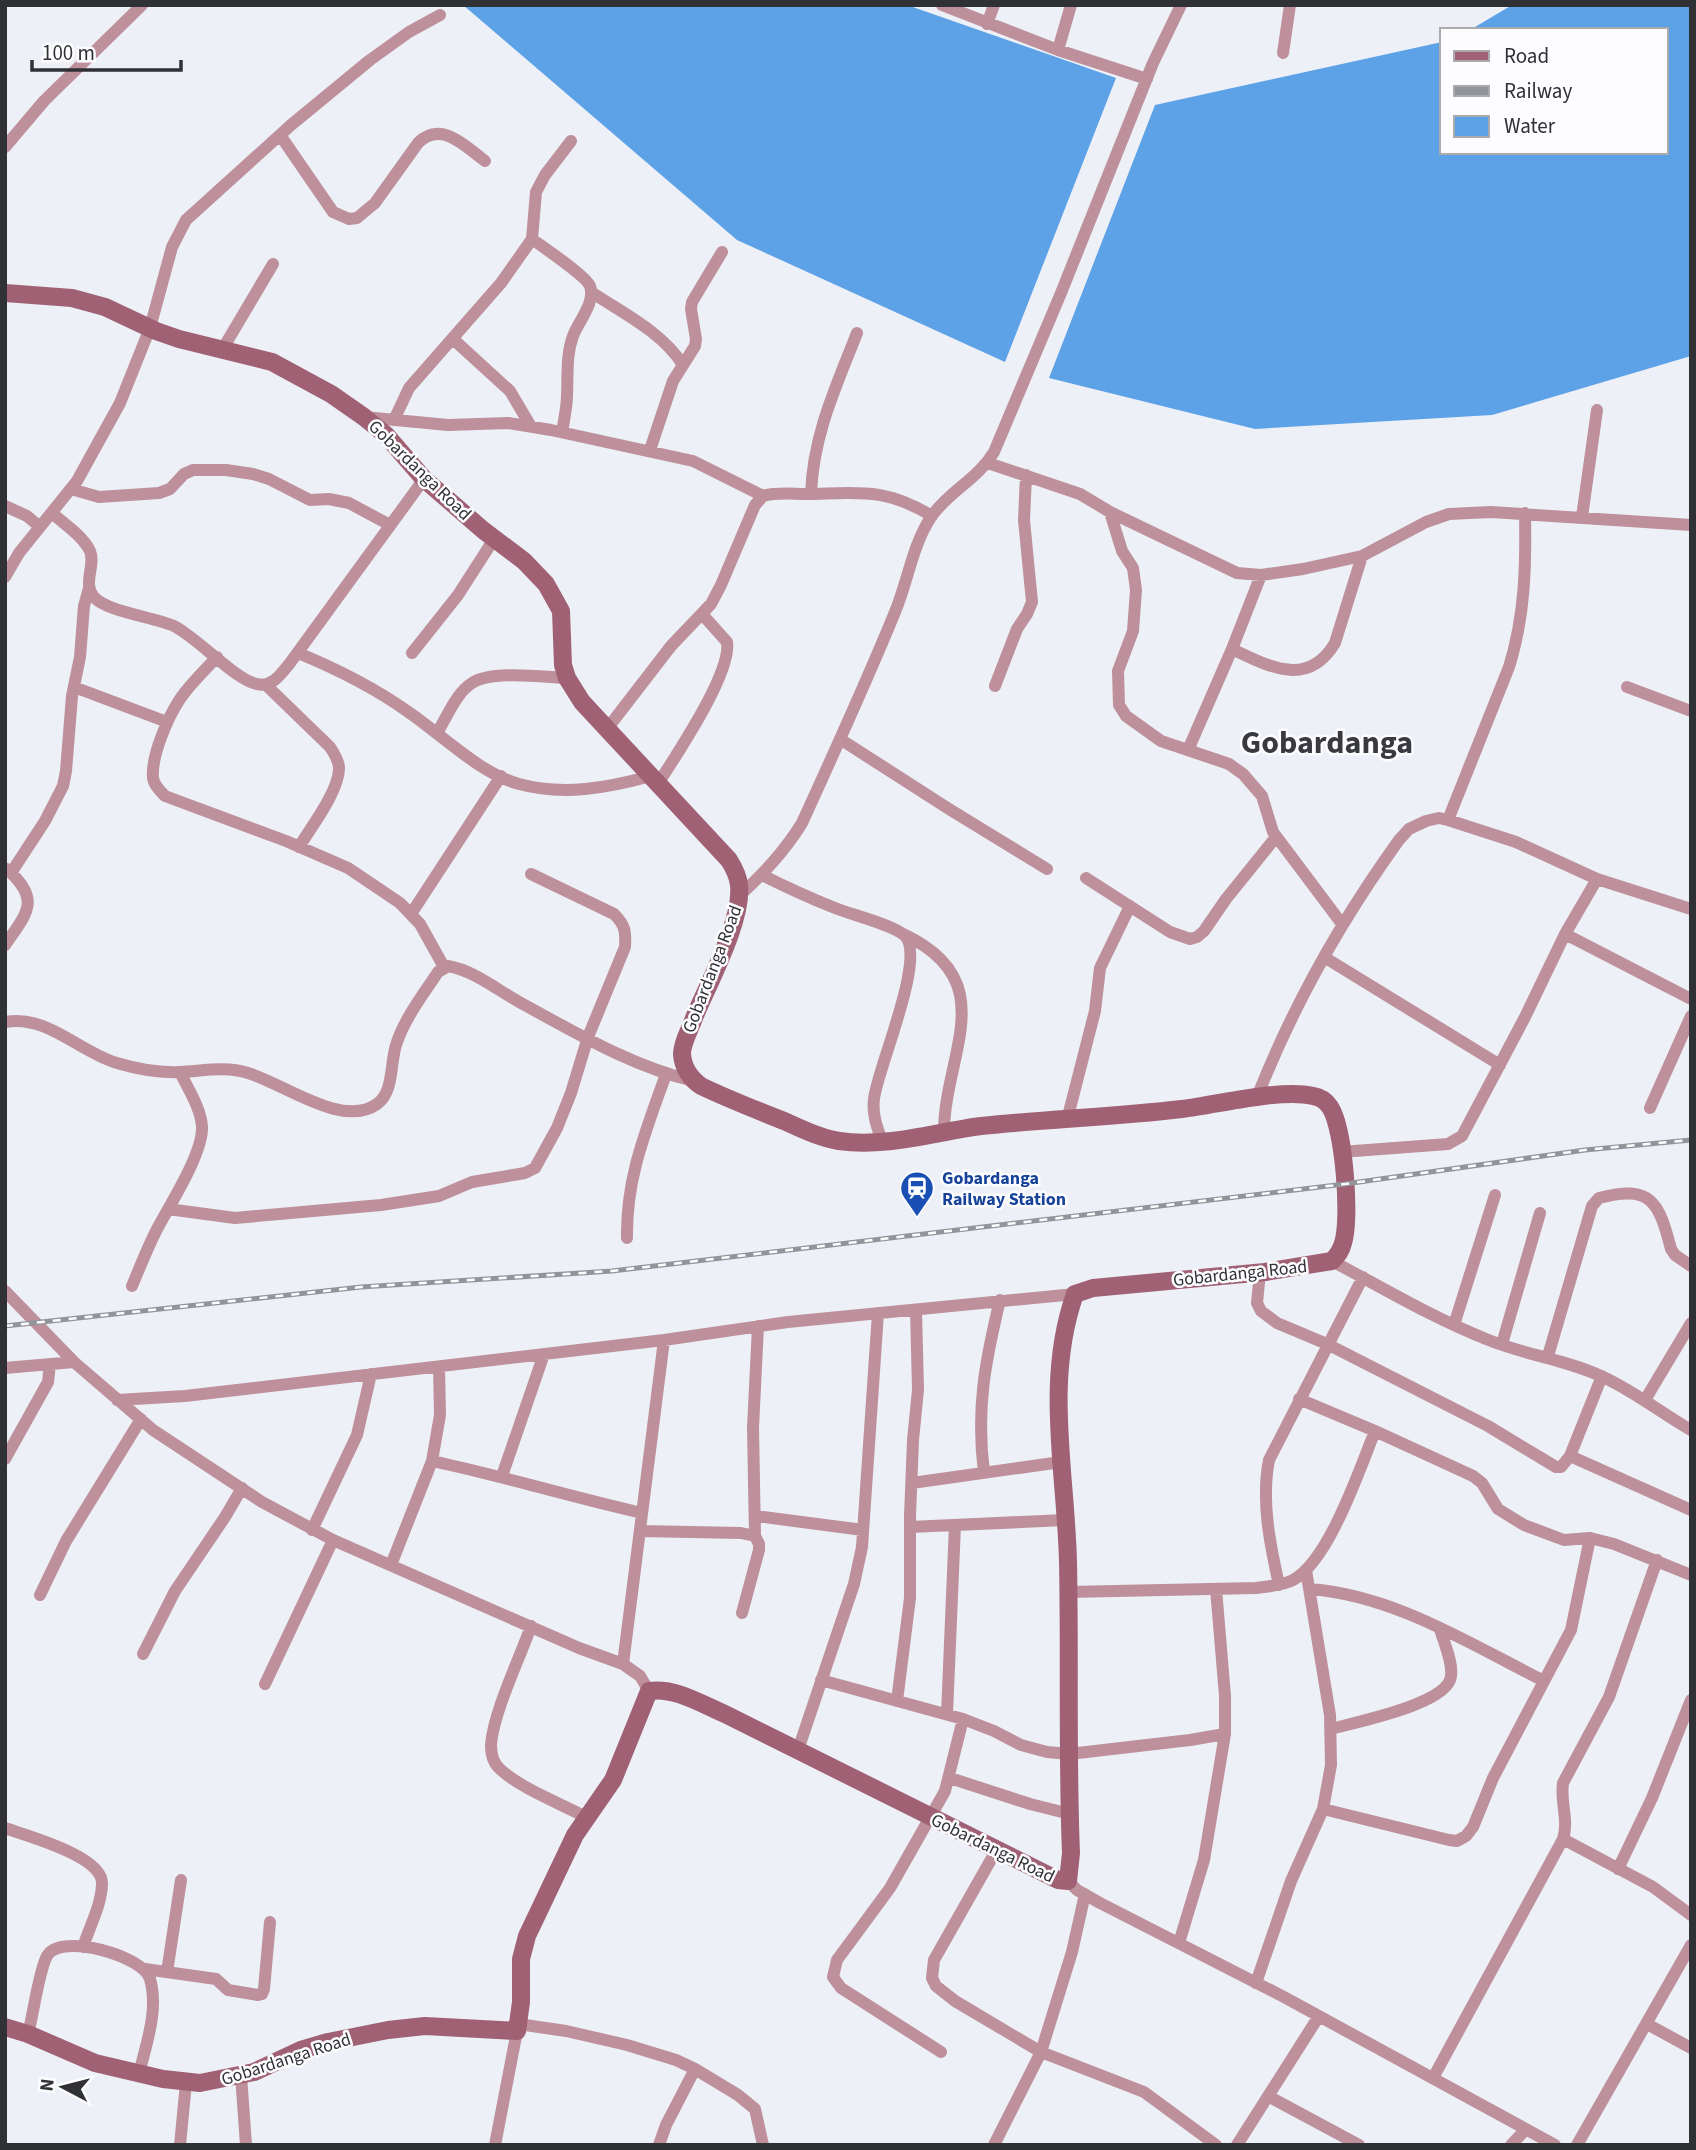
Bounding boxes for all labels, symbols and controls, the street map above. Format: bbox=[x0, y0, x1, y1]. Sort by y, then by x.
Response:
scale bar bbox=[32, 28, 180, 72]
legend bbox=[1440, 28, 1668, 154]
text: 100 m bbox=[42, 38, 95, 68]
text: Road bbox=[1504, 41, 1549, 71]
text: Railway bbox=[1504, 76, 1572, 106]
text: Water bbox=[1504, 111, 1556, 141]
street label: Gobardanga Road bbox=[363, 415, 477, 526]
district label: Gobardanga bbox=[1241, 720, 1413, 766]
street label: Gobardanga Road bbox=[677, 902, 748, 1037]
place label: Gobardanga Railway Station bbox=[942, 1166, 1066, 1212]
station icon: Gobardanga Railway Station bbox=[898, 1169, 936, 1218]
street label: Gobardanga Road bbox=[1172, 1254, 1308, 1293]
street label: Gobardanga Road bbox=[927, 1808, 1059, 1889]
street label: Gobardanga Road bbox=[218, 2027, 354, 2092]
north arrow bbox=[28, 2052, 98, 2122]
text: N bbox=[33, 2077, 62, 2093]

